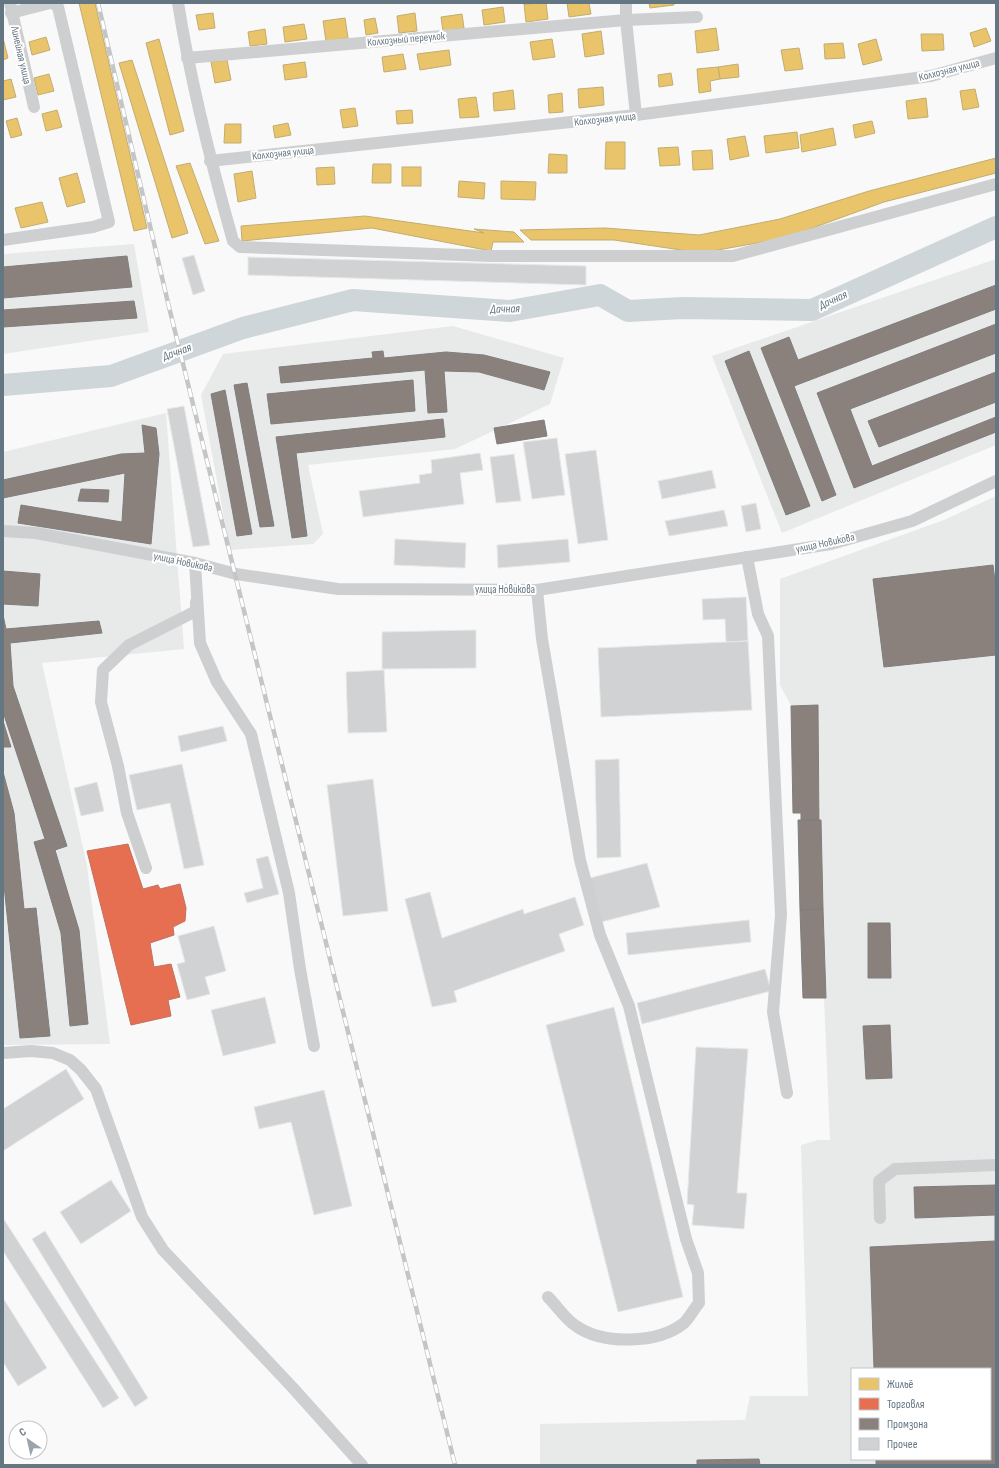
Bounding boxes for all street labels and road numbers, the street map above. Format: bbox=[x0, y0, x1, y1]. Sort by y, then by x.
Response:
street label: Линейная улица bbox=[8, 24, 34, 85]
street label: Колхозный переулок bbox=[367, 29, 446, 49]
street label: Колхозная улица bbox=[917, 56, 981, 84]
street label: Колхозная улица bbox=[573, 109, 637, 129]
street label: Колхозная улица bbox=[251, 143, 315, 163]
street label: улица Новикова bbox=[794, 530, 856, 556]
street label: улица Новикова bbox=[152, 549, 214, 575]
street label: улица Новикова bbox=[475, 583, 535, 596]

